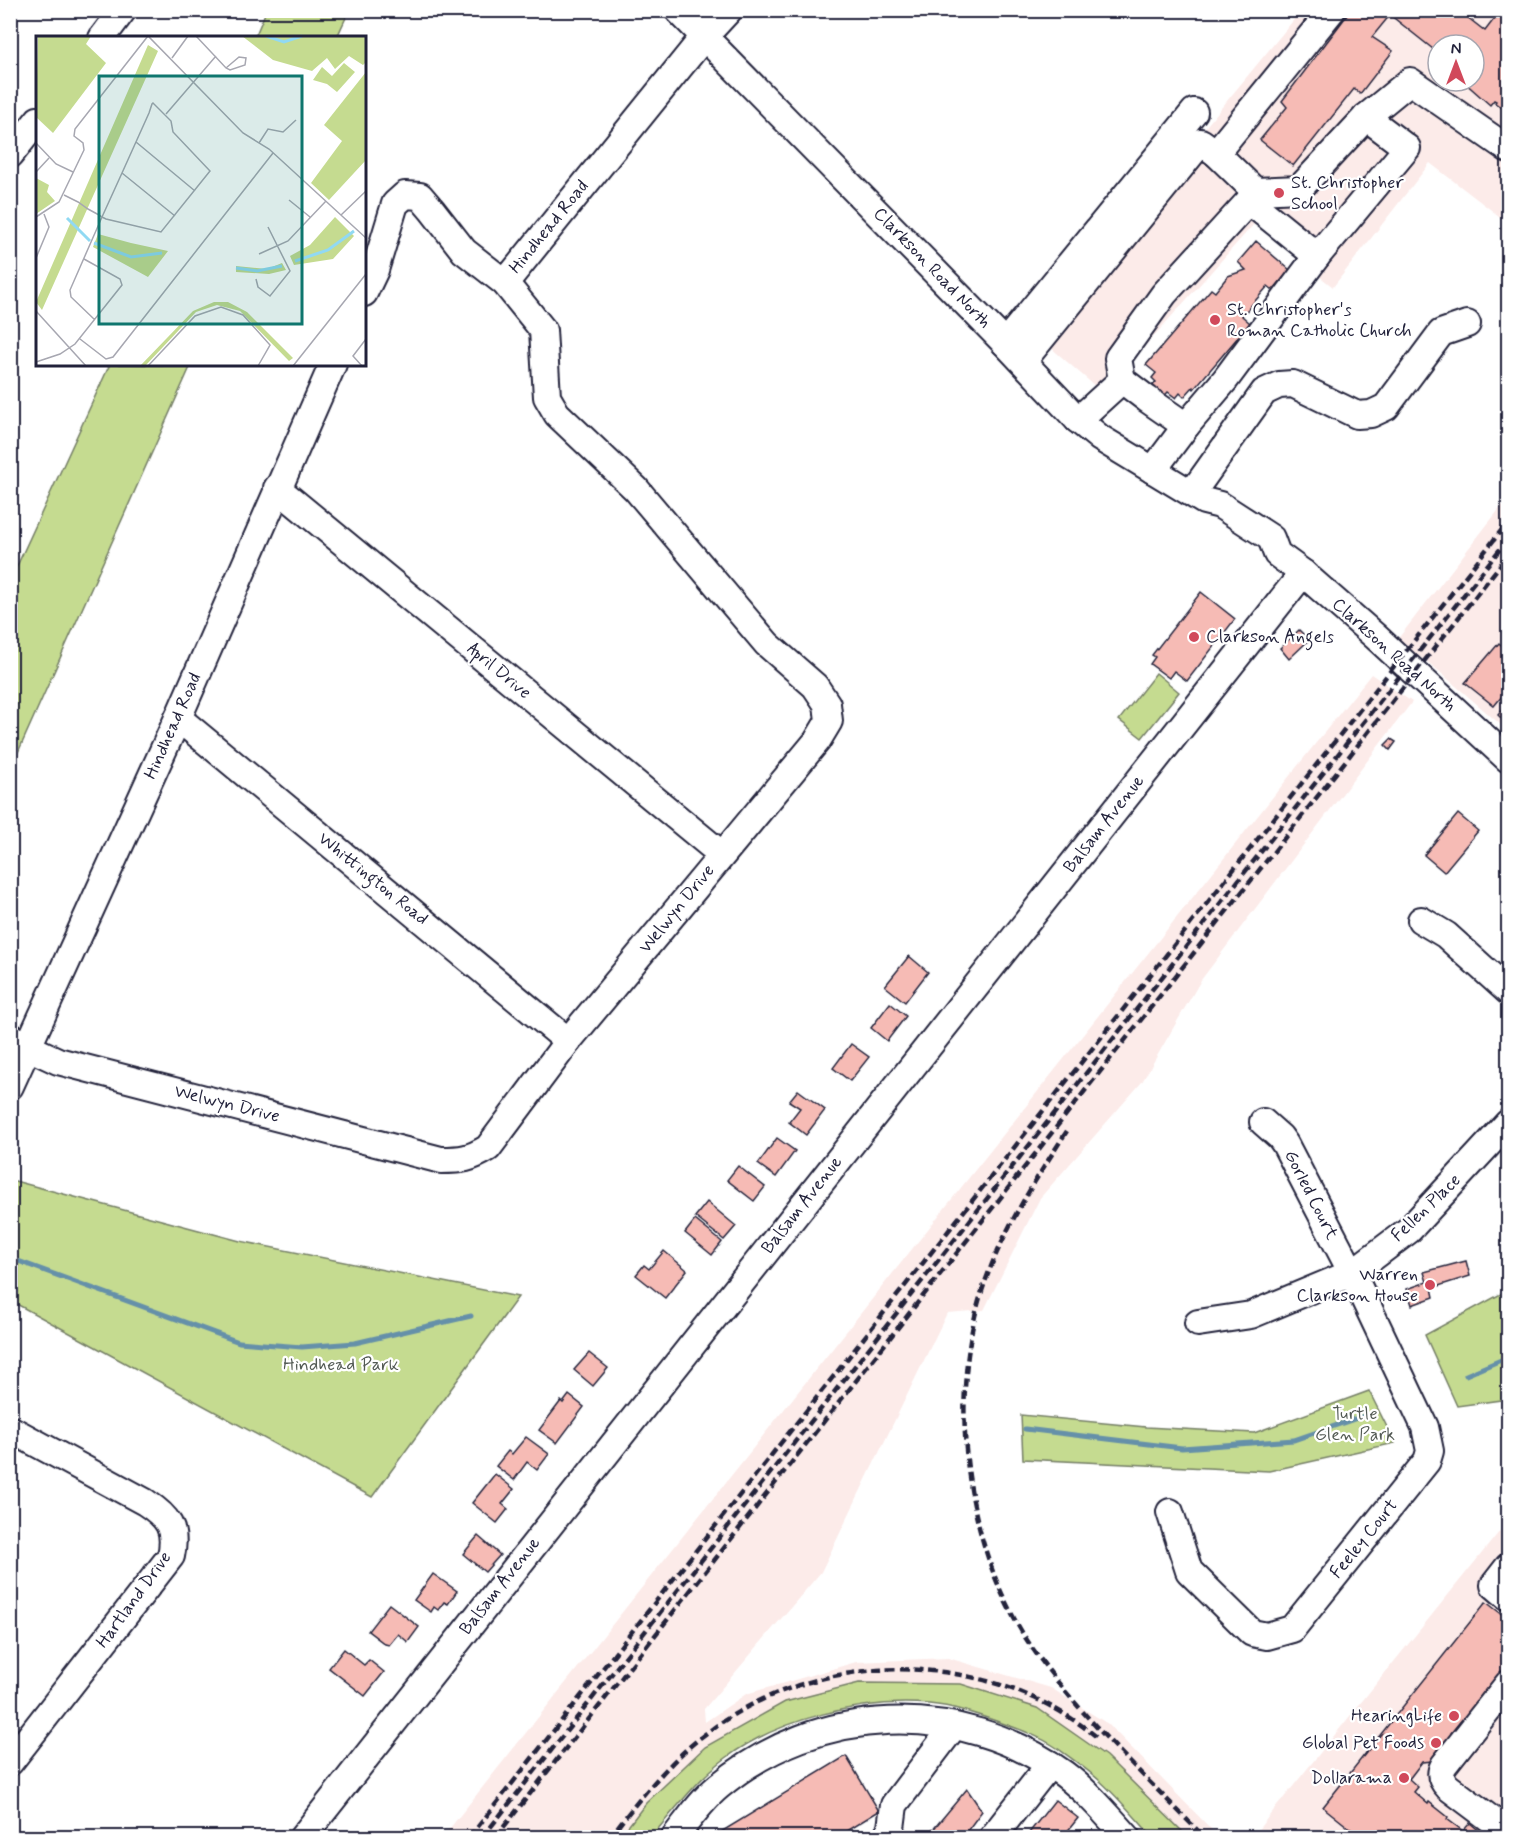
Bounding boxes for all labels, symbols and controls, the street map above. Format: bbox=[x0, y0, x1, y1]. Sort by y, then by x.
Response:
north arrow bbox=[1426, 33, 1486, 93]
inset map bbox=[36, 36, 366, 366]
text: N bbox=[1451, 39, 1461, 60]
place label: St. Christopher School bbox=[1291, 171, 1404, 216]
street label: Hindhead Road bbox=[504, 175, 594, 279]
marker: St. Christopher School bbox=[1272, 186, 1286, 200]
street label: Clarkson Road North bbox=[868, 202, 996, 334]
place label: St. Christopher's Roman Catholic Church bbox=[1227, 298, 1412, 343]
marker: St. Christopher's Roman Catholic Church bbox=[1208, 313, 1222, 327]
street label: Clarkson Road North bbox=[1326, 593, 1462, 717]
place label: Clarkson Angels bbox=[1206, 625, 1334, 651]
marker: Clarkson Angels bbox=[1187, 630, 1201, 644]
street label: April Drive bbox=[461, 637, 536, 706]
street label: Hindhead Road bbox=[139, 669, 207, 783]
street label: Balsam Avenue bbox=[1058, 770, 1150, 878]
street label: Whittington Road bbox=[312, 827, 433, 932]
street label: Welwyn Drive bbox=[634, 860, 720, 958]
street label: Welwyn Drive bbox=[172, 1079, 282, 1129]
street label: Gorled Court bbox=[1278, 1146, 1344, 1244]
street label: Balsam Avenue bbox=[756, 1151, 848, 1259]
street label: Fellen Place bbox=[1386, 1169, 1466, 1247]
place label: Warren Clarkson House bbox=[1296, 1263, 1418, 1308]
marker: Warren Clarkson House bbox=[1423, 1278, 1437, 1292]
park label: Hindhead Park bbox=[283, 1353, 399, 1377]
park label: Turtle Glen Park bbox=[1315, 1402, 1395, 1447]
street label: Feeley Court bbox=[1325, 1494, 1403, 1584]
street label: Balsam Avenue bbox=[454, 1532, 546, 1640]
street label: Hartland Drive bbox=[91, 1547, 177, 1653]
place label: HearingLife bbox=[1351, 1704, 1442, 1728]
marker: HearingLife bbox=[1447, 1709, 1461, 1723]
place label: Global Pet Foods bbox=[1302, 1731, 1424, 1755]
marker: Global Pet Foods bbox=[1429, 1736, 1443, 1750]
place label: Dollarama bbox=[1311, 1766, 1392, 1790]
marker: Dollarama bbox=[1397, 1771, 1411, 1785]

